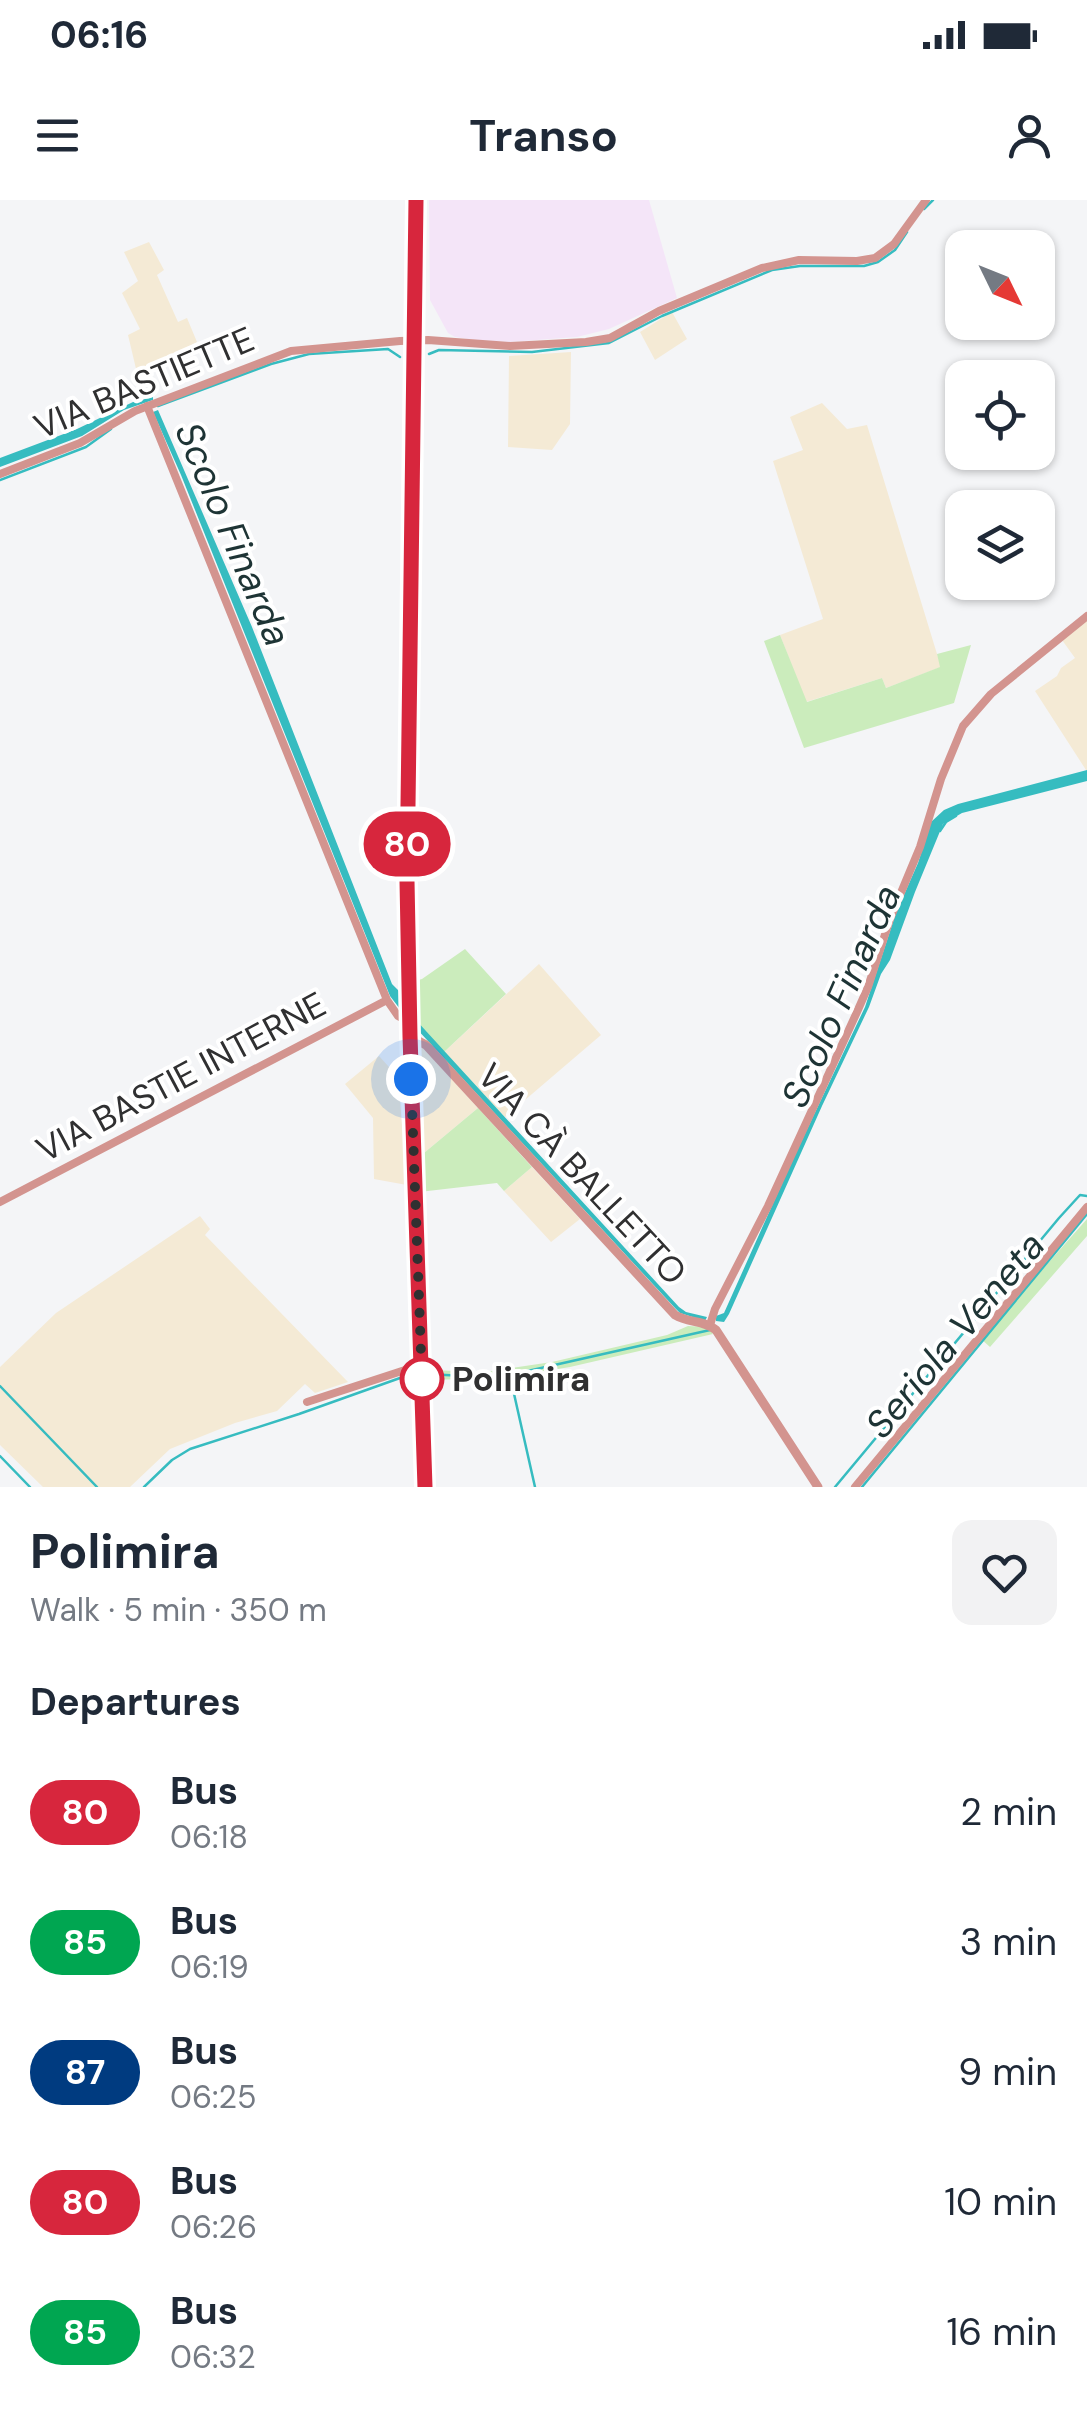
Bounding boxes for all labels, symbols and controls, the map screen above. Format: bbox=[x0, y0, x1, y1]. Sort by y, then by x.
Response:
text: 06:16 bbox=[50, 10, 148, 60]
text: Transo bbox=[469, 106, 618, 165]
icon: menu bbox=[30, 108, 85, 163]
icon: person bbox=[1002, 108, 1057, 163]
north arrow bbox=[945, 230, 1055, 340]
map controls bbox=[945, 230, 1055, 600]
street label: VIA BASTIETTE bbox=[27, 316, 261, 450]
button: locate bbox=[945, 360, 1055, 470]
water label: Scolo Finarda bbox=[163, 414, 303, 654]
button: layers bbox=[945, 490, 1055, 600]
line badge: 80 bbox=[362, 812, 452, 876]
text: 80 bbox=[384, 821, 430, 867]
water label: Scolo Finarda bbox=[770, 877, 912, 1115]
street label: VIA BASTIE INTERNE bbox=[28, 981, 334, 1173]
street label: VIA CÀ BALLETTO bbox=[467, 1053, 697, 1295]
your location bbox=[386, 1054, 436, 1104]
water label: Seriola Veneta bbox=[854, 1221, 1056, 1449]
place label: Polimira bbox=[452, 1356, 590, 1402]
marker: Polimira bbox=[401, 1358, 443, 1400]
text: Polimira bbox=[30, 1520, 220, 1583]
button: heart bbox=[952, 1520, 1057, 1625]
text: Walk · 5 min · 350 m bbox=[30, 1589, 327, 1631]
text: Departures bbox=[30, 1677, 241, 1727]
text: Bus bbox=[170, 1766, 238, 1816]
text: 2 min bbox=[960, 1787, 1057, 1837]
text: 80 bbox=[62, 1789, 108, 1835]
text: 06:18 bbox=[170, 1816, 248, 1858]
text: Bus bbox=[170, 1896, 238, 1946]
text: 3 min bbox=[960, 1917, 1057, 1967]
text: 85 bbox=[63, 1919, 107, 1965]
text: 06:19 bbox=[170, 1946, 249, 1988]
text: Bus bbox=[170, 2026, 238, 2076]
text: 9 min bbox=[958, 2047, 1057, 2097]
text: 87 bbox=[65, 2049, 105, 2095]
text: 06:25 bbox=[170, 2076, 256, 2118]
text: Bus bbox=[170, 2156, 238, 2206]
text: 10 min bbox=[944, 2177, 1057, 2227]
text: 80 bbox=[62, 2179, 108, 2225]
text: 06:26 bbox=[170, 2206, 257, 2248]
text: Bus bbox=[170, 2286, 238, 2336]
text: 16 min bbox=[946, 2307, 1057, 2357]
text: 85 bbox=[63, 2309, 107, 2355]
text: 06:32 bbox=[170, 2336, 256, 2378]

